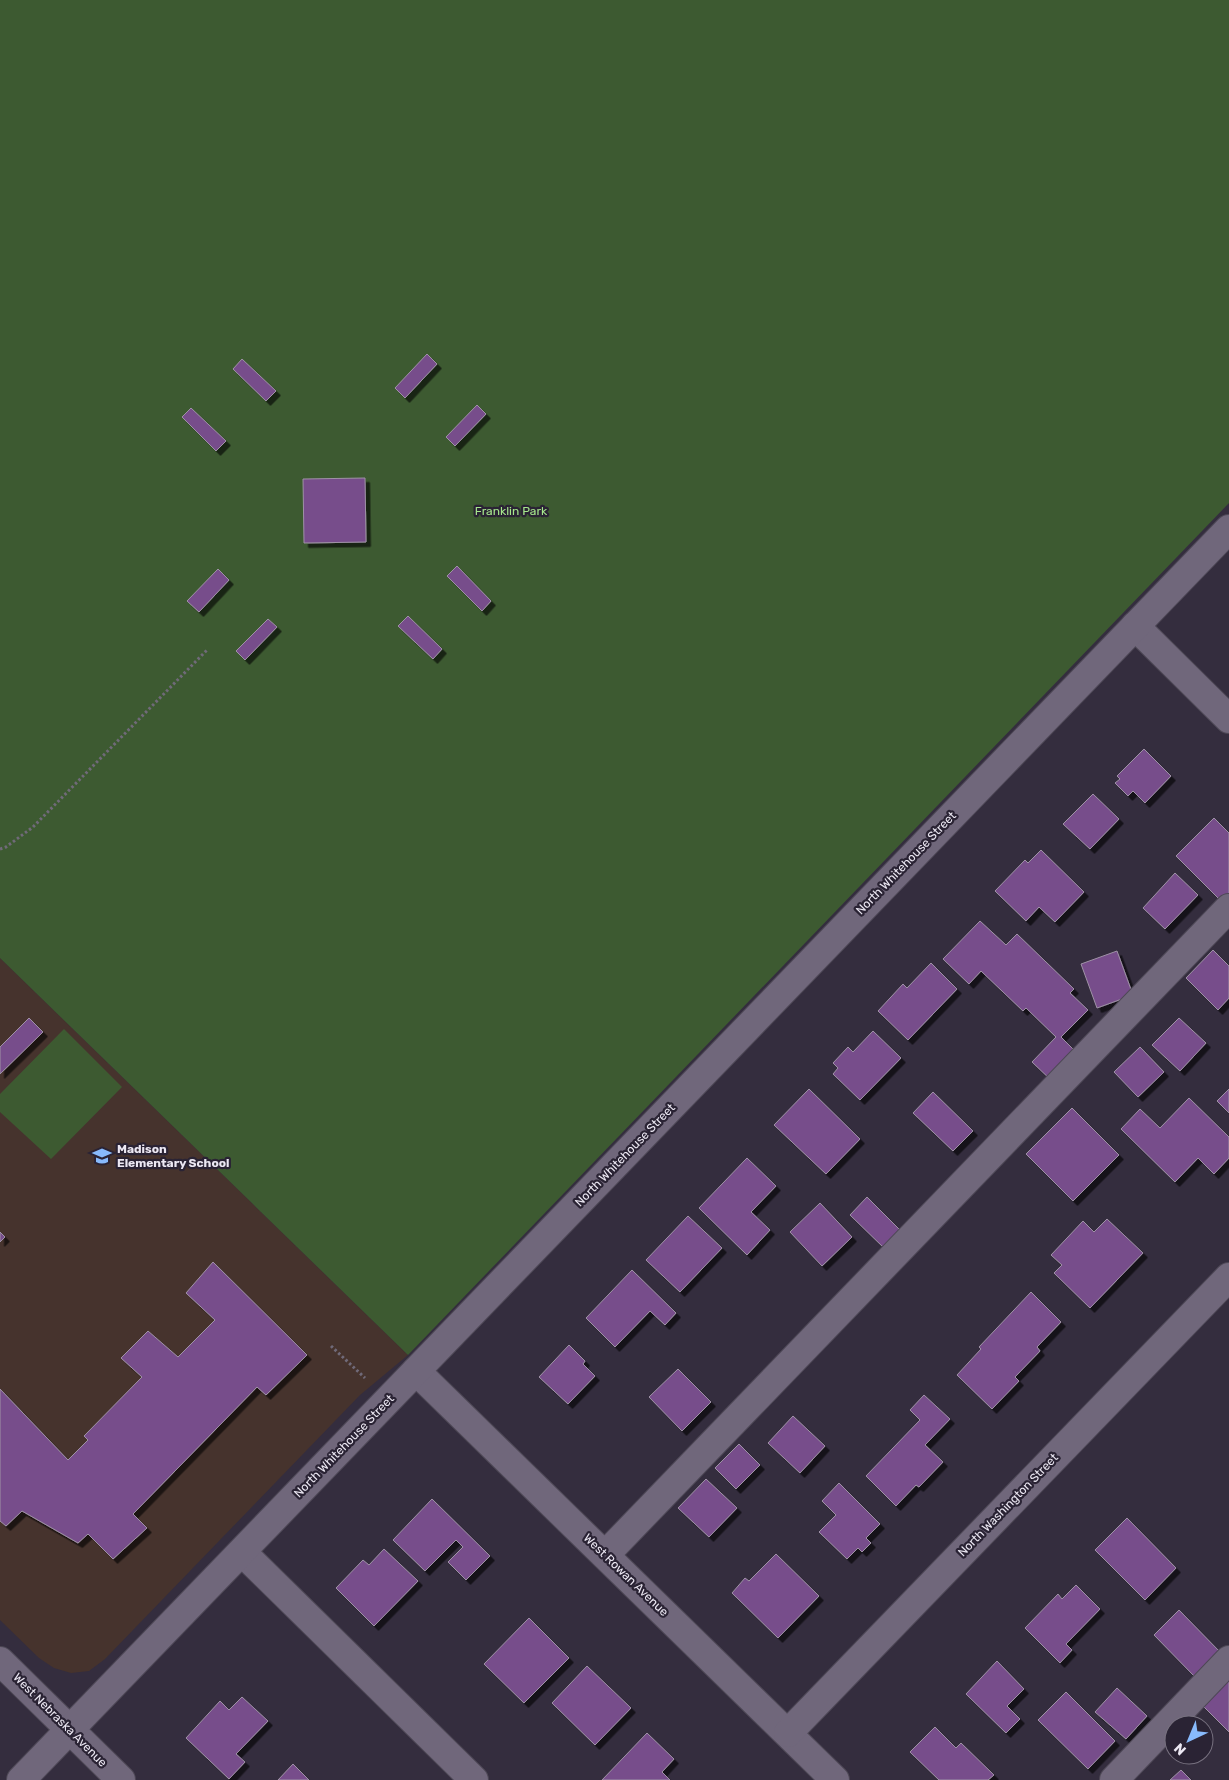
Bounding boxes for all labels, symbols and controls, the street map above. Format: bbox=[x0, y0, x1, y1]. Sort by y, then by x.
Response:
park label: Franklin Park bbox=[475, 504, 548, 518]
street label: North Whitehouse Street bbox=[853, 808, 959, 917]
street label: North Whitehouse Street bbox=[572, 1100, 678, 1209]
place label: Madison Elementary School bbox=[117, 1142, 229, 1170]
school or university icon: Madison Elementary School bbox=[91, 1145, 113, 1167]
street label: North Whitehouse Street bbox=[291, 1391, 397, 1500]
street label: North Washington Street bbox=[955, 1450, 1061, 1559]
street label: West Rowan Avenue bbox=[581, 1531, 671, 1619]
street label: West Nebraska Avenue bbox=[10, 1670, 110, 1770]
north arrow bbox=[1164, 1715, 1214, 1765]
text: N bbox=[1171, 1739, 1190, 1759]

